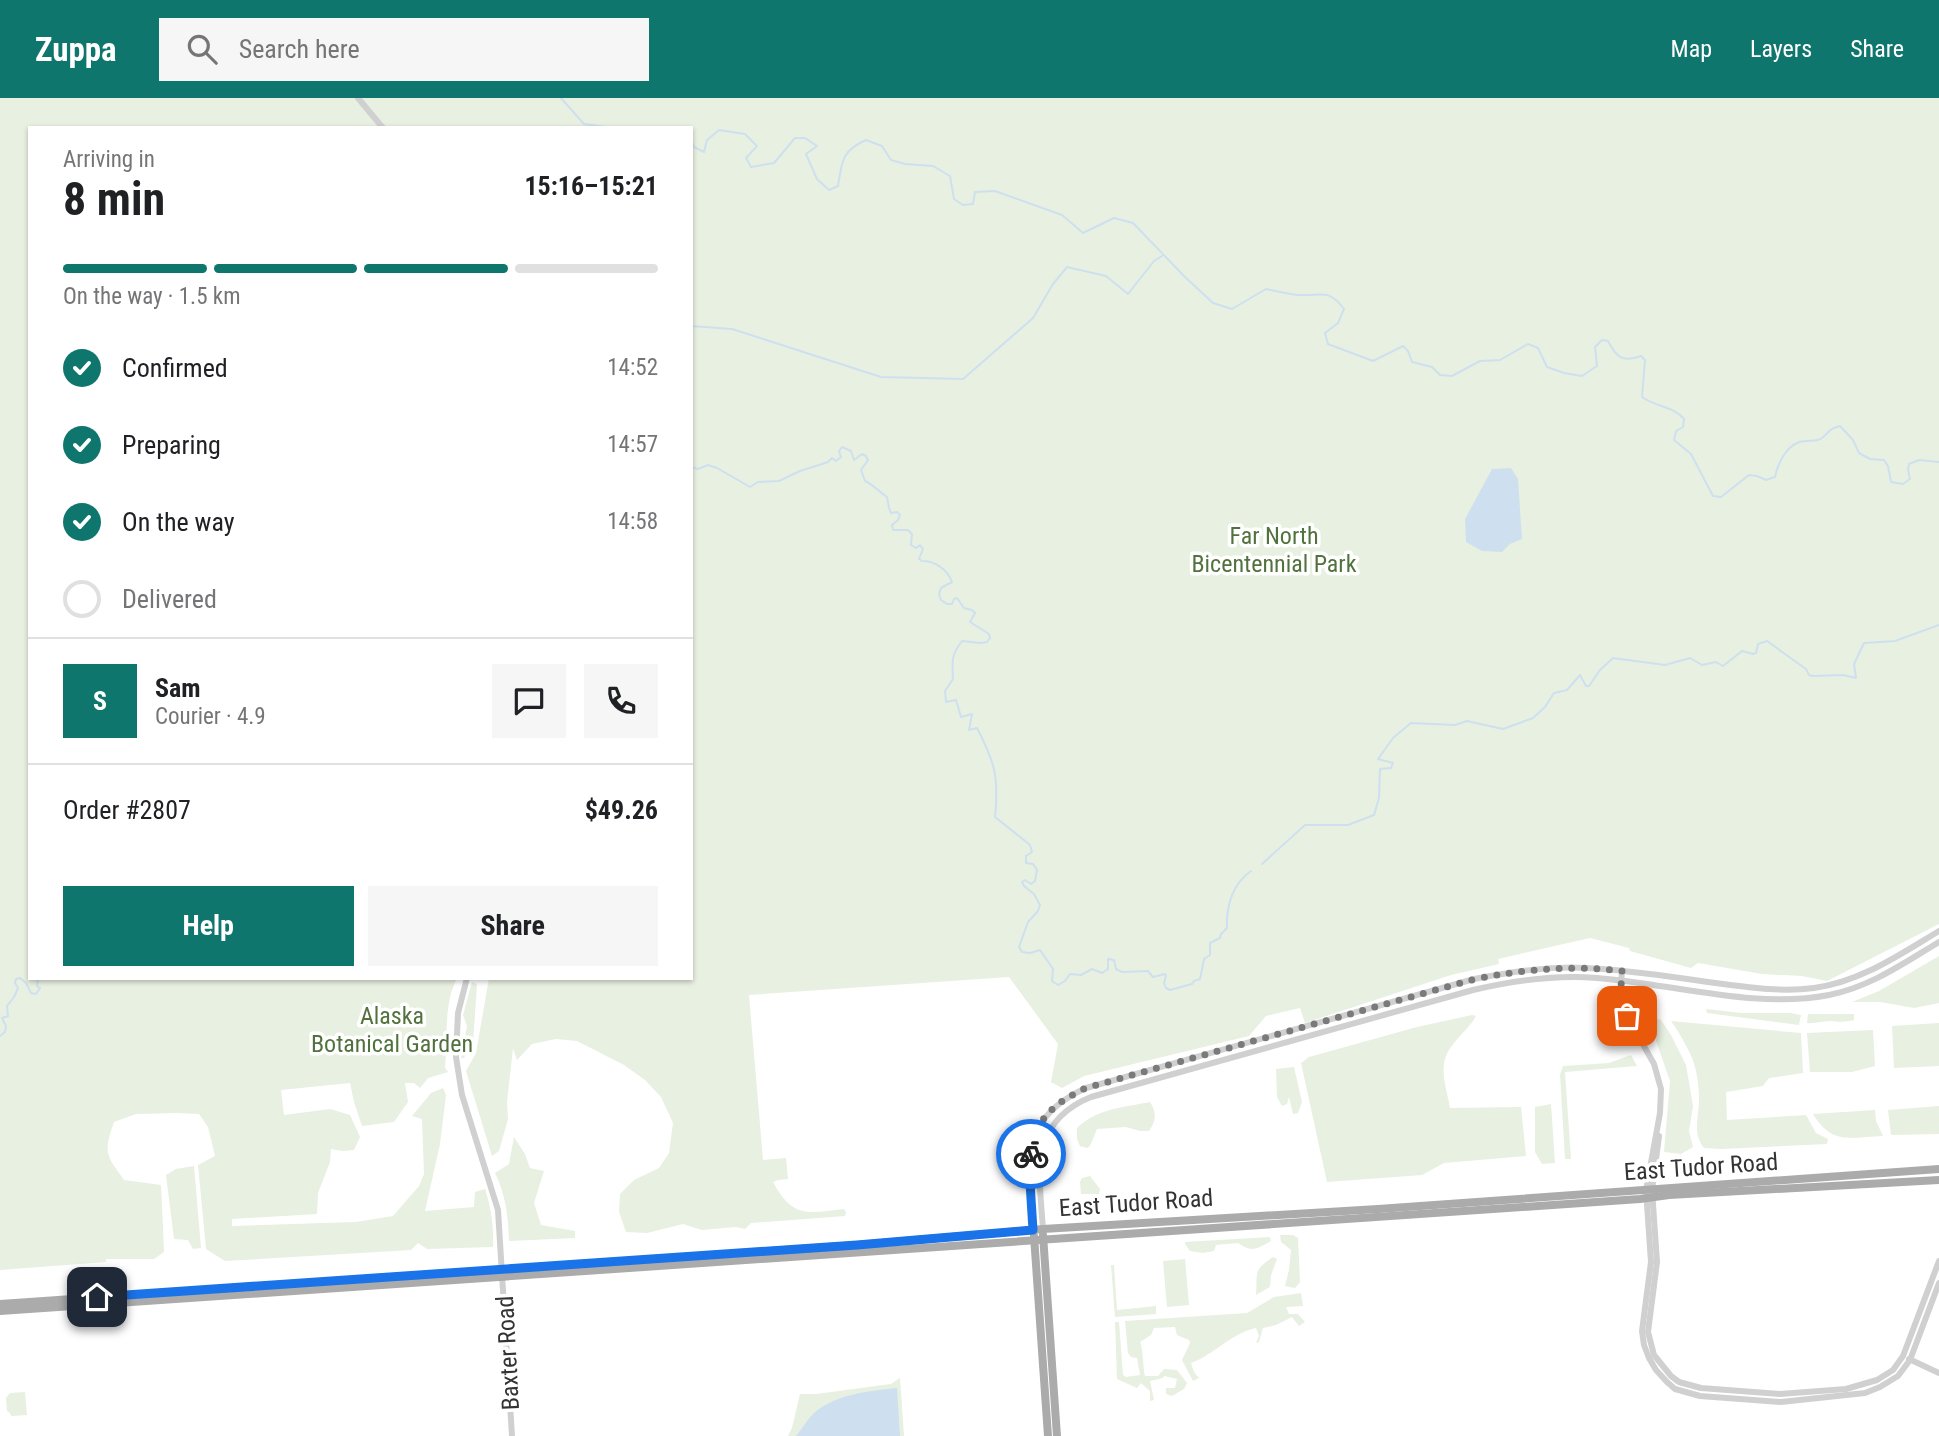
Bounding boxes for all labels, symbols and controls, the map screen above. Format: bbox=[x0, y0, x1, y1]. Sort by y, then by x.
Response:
search box bbox=[159, 18, 649, 81]
text: Zuppa bbox=[35, 30, 117, 69]
icon: search bbox=[183, 30, 221, 68]
text: Search here bbox=[239, 34, 360, 64]
text: Map bbox=[1671, 35, 1712, 63]
text: Layers bbox=[1750, 35, 1812, 63]
text: Share bbox=[1850, 35, 1904, 63]
text: Arriving in bbox=[63, 146, 155, 173]
text: 15:16–15:21 bbox=[524, 171, 658, 201]
text: 8 min bbox=[63, 172, 165, 226]
text: On the way · 1.5 km bbox=[63, 283, 241, 310]
icon: check bbox=[63, 349, 101, 387]
text: Confirmed bbox=[122, 353, 228, 383]
text: 14:52 bbox=[607, 354, 658, 381]
icon: check bbox=[63, 426, 101, 464]
text: Preparing bbox=[122, 430, 221, 460]
text: 14:57 bbox=[607, 431, 658, 458]
icon: check bbox=[63, 503, 101, 541]
text: On the way bbox=[122, 507, 235, 537]
text: 14:58 bbox=[607, 508, 658, 535]
park label: Far North Bicentennial Park bbox=[1192, 522, 1357, 578]
text: Delivered bbox=[122, 584, 217, 614]
button: chat bbox=[492, 664, 566, 738]
button: phone bbox=[584, 664, 658, 738]
text: Sam bbox=[155, 673, 201, 703]
text: S bbox=[93, 686, 107, 716]
text: Courier · 4.9 bbox=[155, 703, 266, 730]
text: Order #2807 bbox=[63, 795, 191, 825]
text: $49.26 bbox=[585, 795, 658, 825]
button: Help bbox=[63, 886, 354, 966]
button: Share bbox=[368, 886, 658, 966]
pin bbox=[1597, 986, 1657, 1046]
icon: bag bbox=[1608, 997, 1646, 1035]
park label: Alaska Botanical Garden bbox=[311, 1002, 473, 1058]
courier bbox=[996, 1119, 1066, 1189]
icon: bike bbox=[1012, 1135, 1050, 1173]
street label: East Tudor Road bbox=[1623, 1148, 1779, 1186]
street label: East Tudor Road bbox=[1058, 1184, 1214, 1222]
pin bbox=[67, 1267, 127, 1327]
icon: home bbox=[78, 1278, 116, 1316]
street label: Baxter Road bbox=[491, 1295, 525, 1411]

